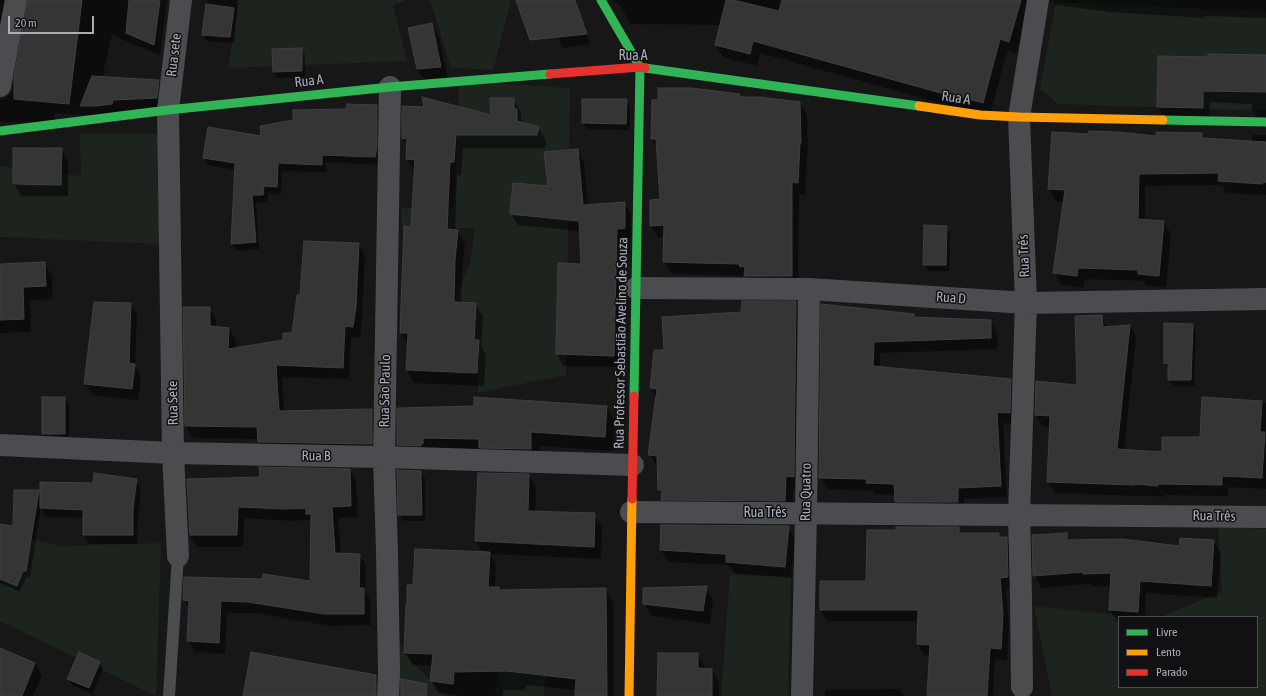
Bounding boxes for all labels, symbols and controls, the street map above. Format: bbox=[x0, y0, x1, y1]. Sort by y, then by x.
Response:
scale bar bbox=[10, 8, 96, 34]
text: 20 m bbox=[15, 16, 37, 30]
street label: Rua sete bbox=[163, 32, 185, 78]
street label: Rua A bbox=[618, 48, 648, 64]
street label: Rua A bbox=[294, 71, 324, 91]
street label: Rua A bbox=[940, 88, 972, 108]
street label: Rua Três bbox=[1015, 234, 1033, 278]
street label: Rua Professor Sebastião Avelino de Souza bbox=[611, 237, 631, 449]
street label: Rua D bbox=[935, 289, 967, 307]
street label: Rua São Paulo bbox=[376, 354, 394, 428]
street label: Rua Sete bbox=[164, 381, 182, 425]
street label: Rua B bbox=[301, 447, 331, 465]
street label: Rua Quatro bbox=[797, 463, 815, 521]
street label: Rua Três bbox=[744, 505, 786, 521]
street label: Rua Três bbox=[1192, 507, 1236, 525]
legend bbox=[1118, 616, 1258, 688]
text: Livre bbox=[1156, 625, 1177, 639]
text: Lento bbox=[1156, 645, 1181, 659]
text: Parado bbox=[1156, 665, 1187, 679]

